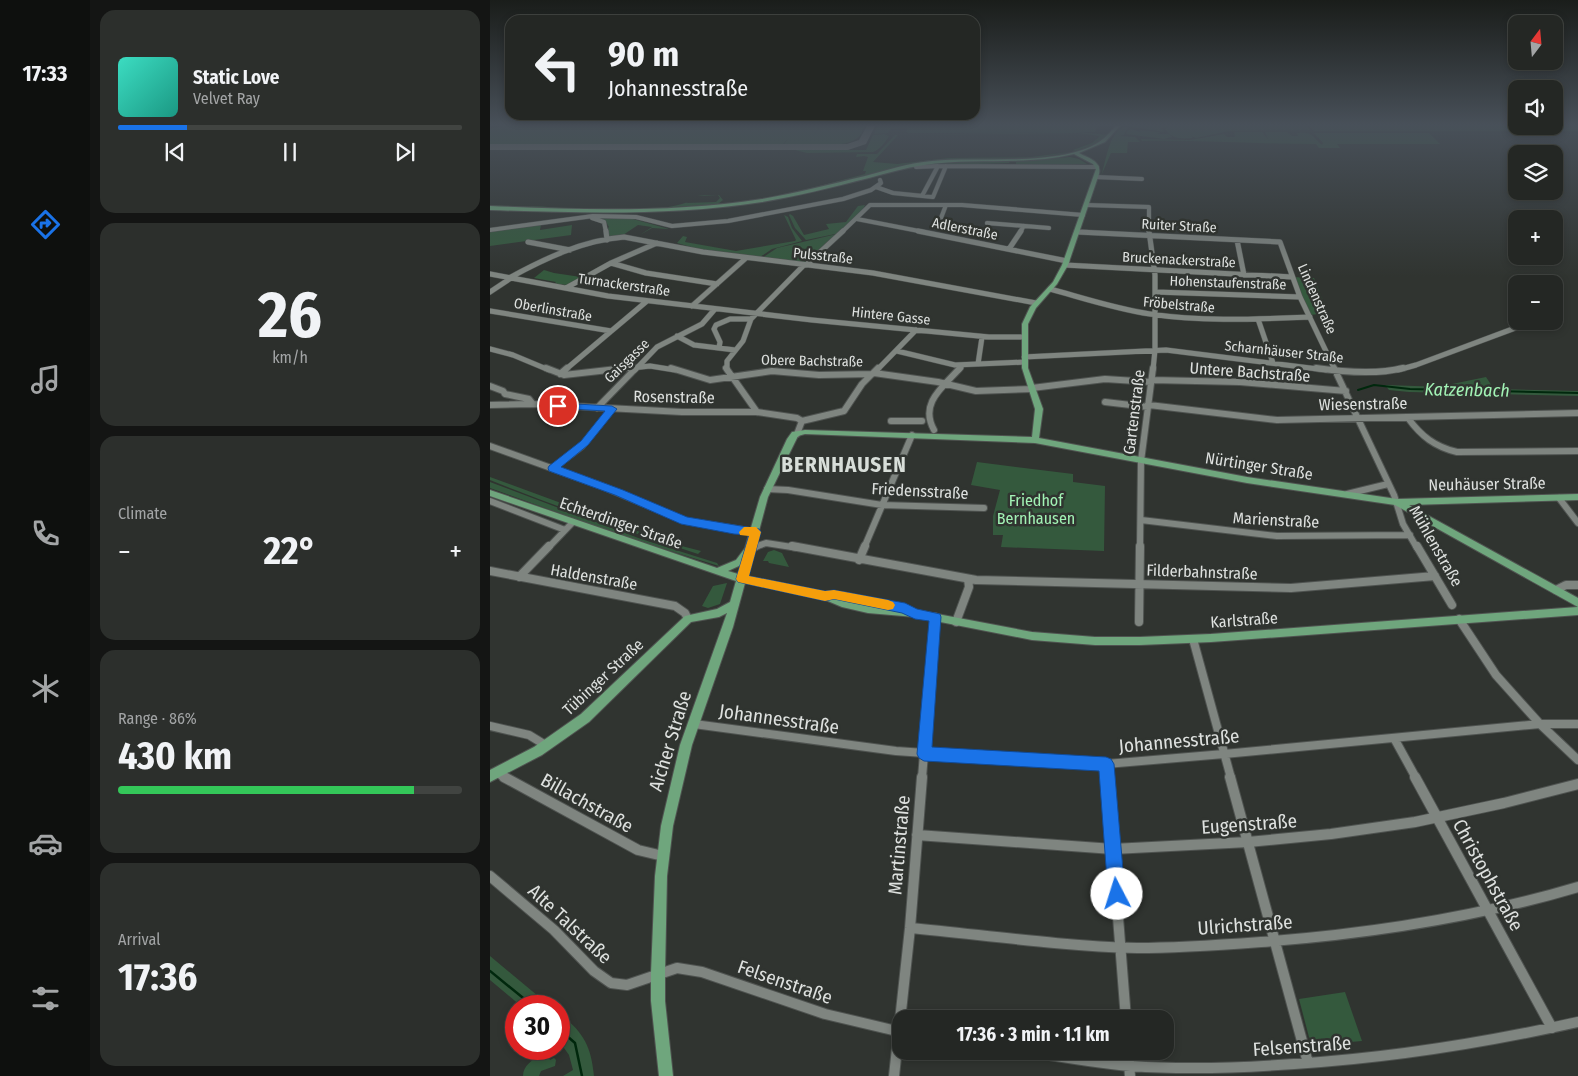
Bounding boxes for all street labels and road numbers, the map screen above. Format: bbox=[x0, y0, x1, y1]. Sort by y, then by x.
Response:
street label: Adlerstraße bbox=[931, 214, 999, 244]
street label: Ruiter Straße bbox=[1141, 216, 1217, 236]
street label: Pulsstraße bbox=[792, 244, 854, 268]
street label: Bruckenackerstraße bbox=[1122, 249, 1236, 271]
street label: Lindenstraße bbox=[1294, 261, 1340, 337]
street label: Turnackerstraße bbox=[577, 270, 671, 300]
street label: Hohenstaufenstraße bbox=[1169, 272, 1287, 294]
street label: Fröbelstraße bbox=[1142, 293, 1216, 317]
street label: Oberlinstraße bbox=[513, 295, 593, 325]
street label: Hintere Gasse bbox=[851, 303, 931, 329]
street label: Gaisgasse bbox=[601, 335, 653, 387]
street label: Scharnhäuser Straße bbox=[1224, 337, 1344, 367]
street label: Obere Bachstraße bbox=[761, 352, 863, 370]
street label: Untere Bachstraße bbox=[1189, 358, 1311, 386]
street label: Gartenstraße bbox=[1119, 368, 1149, 456]
street label: Rosenstraße bbox=[633, 387, 715, 407]
street label: Wiesenstraße bbox=[1319, 394, 1408, 414]
street label: Nürtinger Straße bbox=[1204, 448, 1314, 484]
street label: Neuhäuser Straße bbox=[1428, 473, 1546, 495]
street label: Friedensstraße bbox=[871, 479, 969, 503]
street label: Echterdinger Straße bbox=[557, 493, 685, 553]
street label: Mühlenstraße bbox=[1405, 502, 1467, 590]
street label: Marienstraße bbox=[1232, 508, 1320, 532]
street label: Haldenstraße bbox=[549, 560, 639, 594]
street label: Filderbahnstraße bbox=[1146, 561, 1258, 583]
street label: Karlstraße bbox=[1210, 608, 1278, 632]
street label: Tübinger Straße bbox=[559, 635, 647, 719]
street label: Aicher Straße bbox=[644, 688, 696, 794]
street label: Johannesstraße bbox=[717, 699, 841, 739]
street label: Johannesstraße bbox=[1118, 724, 1240, 758]
street label: Billachstraße bbox=[537, 768, 637, 838]
street label: Martinstraße bbox=[883, 794, 915, 896]
street label: Eugenstraße bbox=[1200, 809, 1298, 839]
street label: Christophstraße bbox=[1448, 815, 1528, 935]
street label: Alte Talstraße bbox=[523, 879, 617, 969]
street label: Ulrichstraße bbox=[1197, 910, 1293, 940]
street label: Felsenstraße bbox=[735, 955, 835, 1009]
street label: Felsenstraße bbox=[1252, 1031, 1352, 1061]

